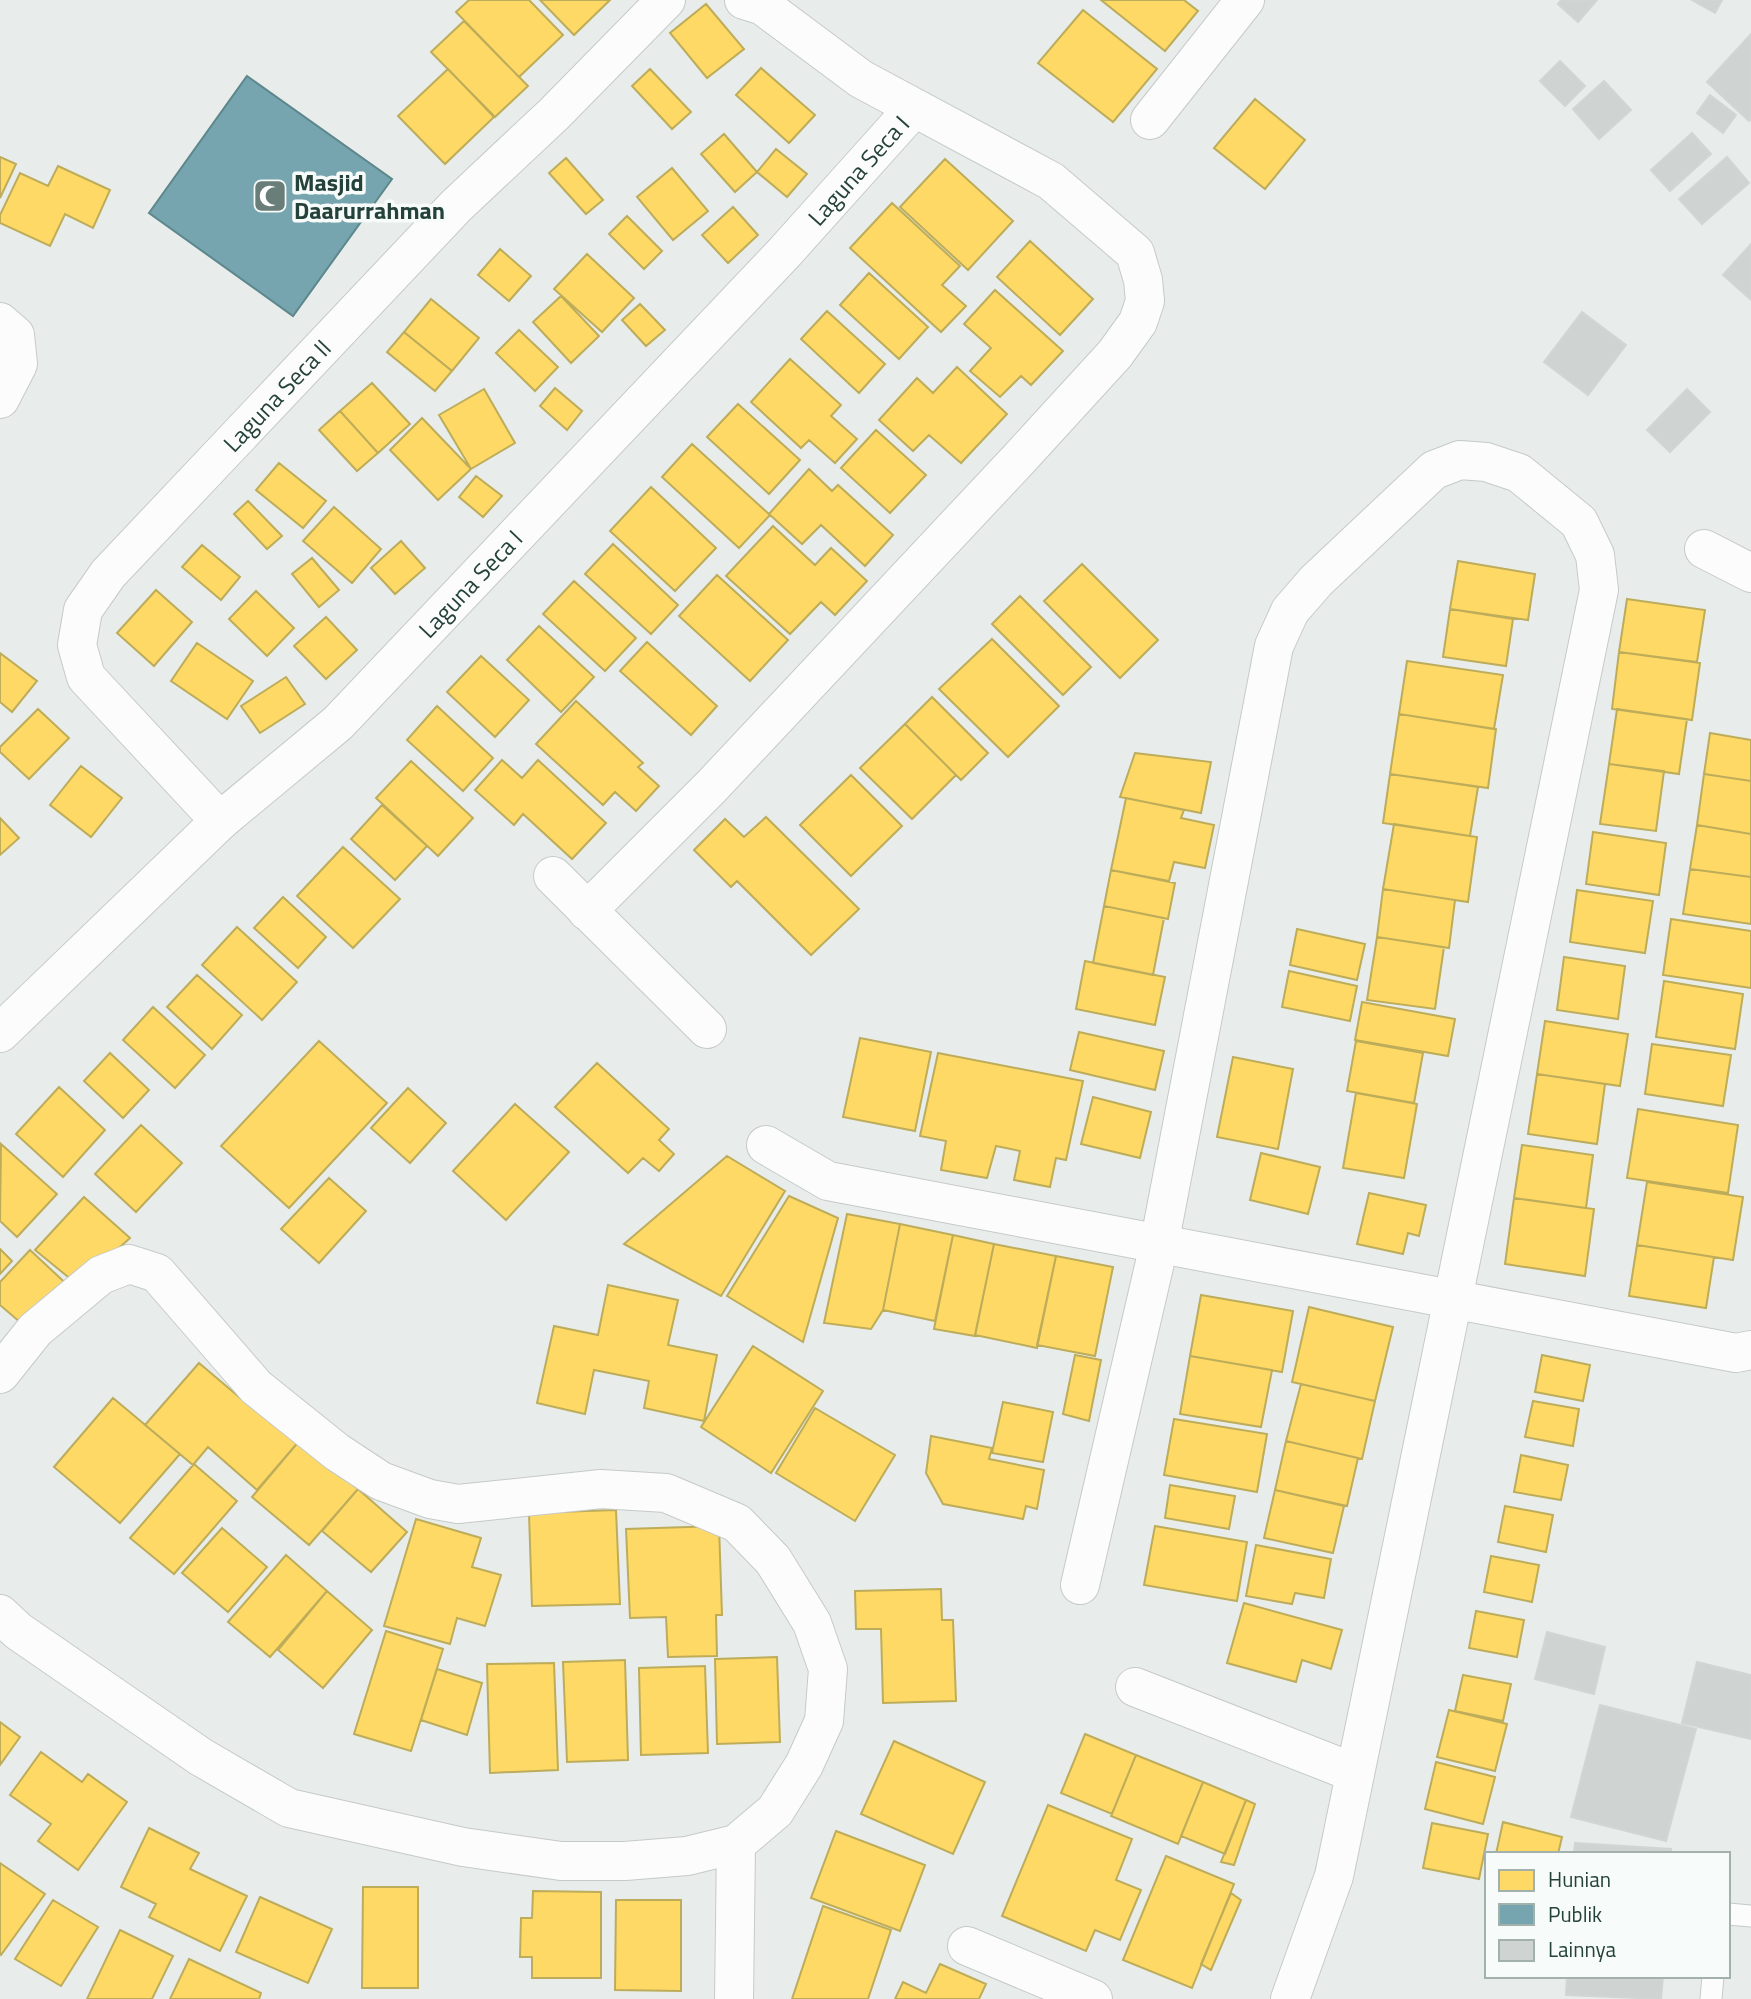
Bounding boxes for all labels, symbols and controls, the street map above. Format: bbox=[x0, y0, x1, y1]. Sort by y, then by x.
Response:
street label: Laguna Seca I bbox=[799, 107, 918, 233]
place label: Masjid Daarurrahman bbox=[294, 164, 445, 228]
mosque icon: Masjid Daarurrahman bbox=[251, 177, 289, 215]
street label: Laguna Seca II bbox=[214, 331, 339, 460]
street label: Laguna Seca I bbox=[410, 521, 531, 646]
legend bbox=[1485, 1852, 1730, 1978]
text: Hunian bbox=[1548, 1863, 1611, 1895]
text: Publik bbox=[1548, 1898, 1602, 1930]
text: Lainnya bbox=[1548, 1933, 1617, 1965]

